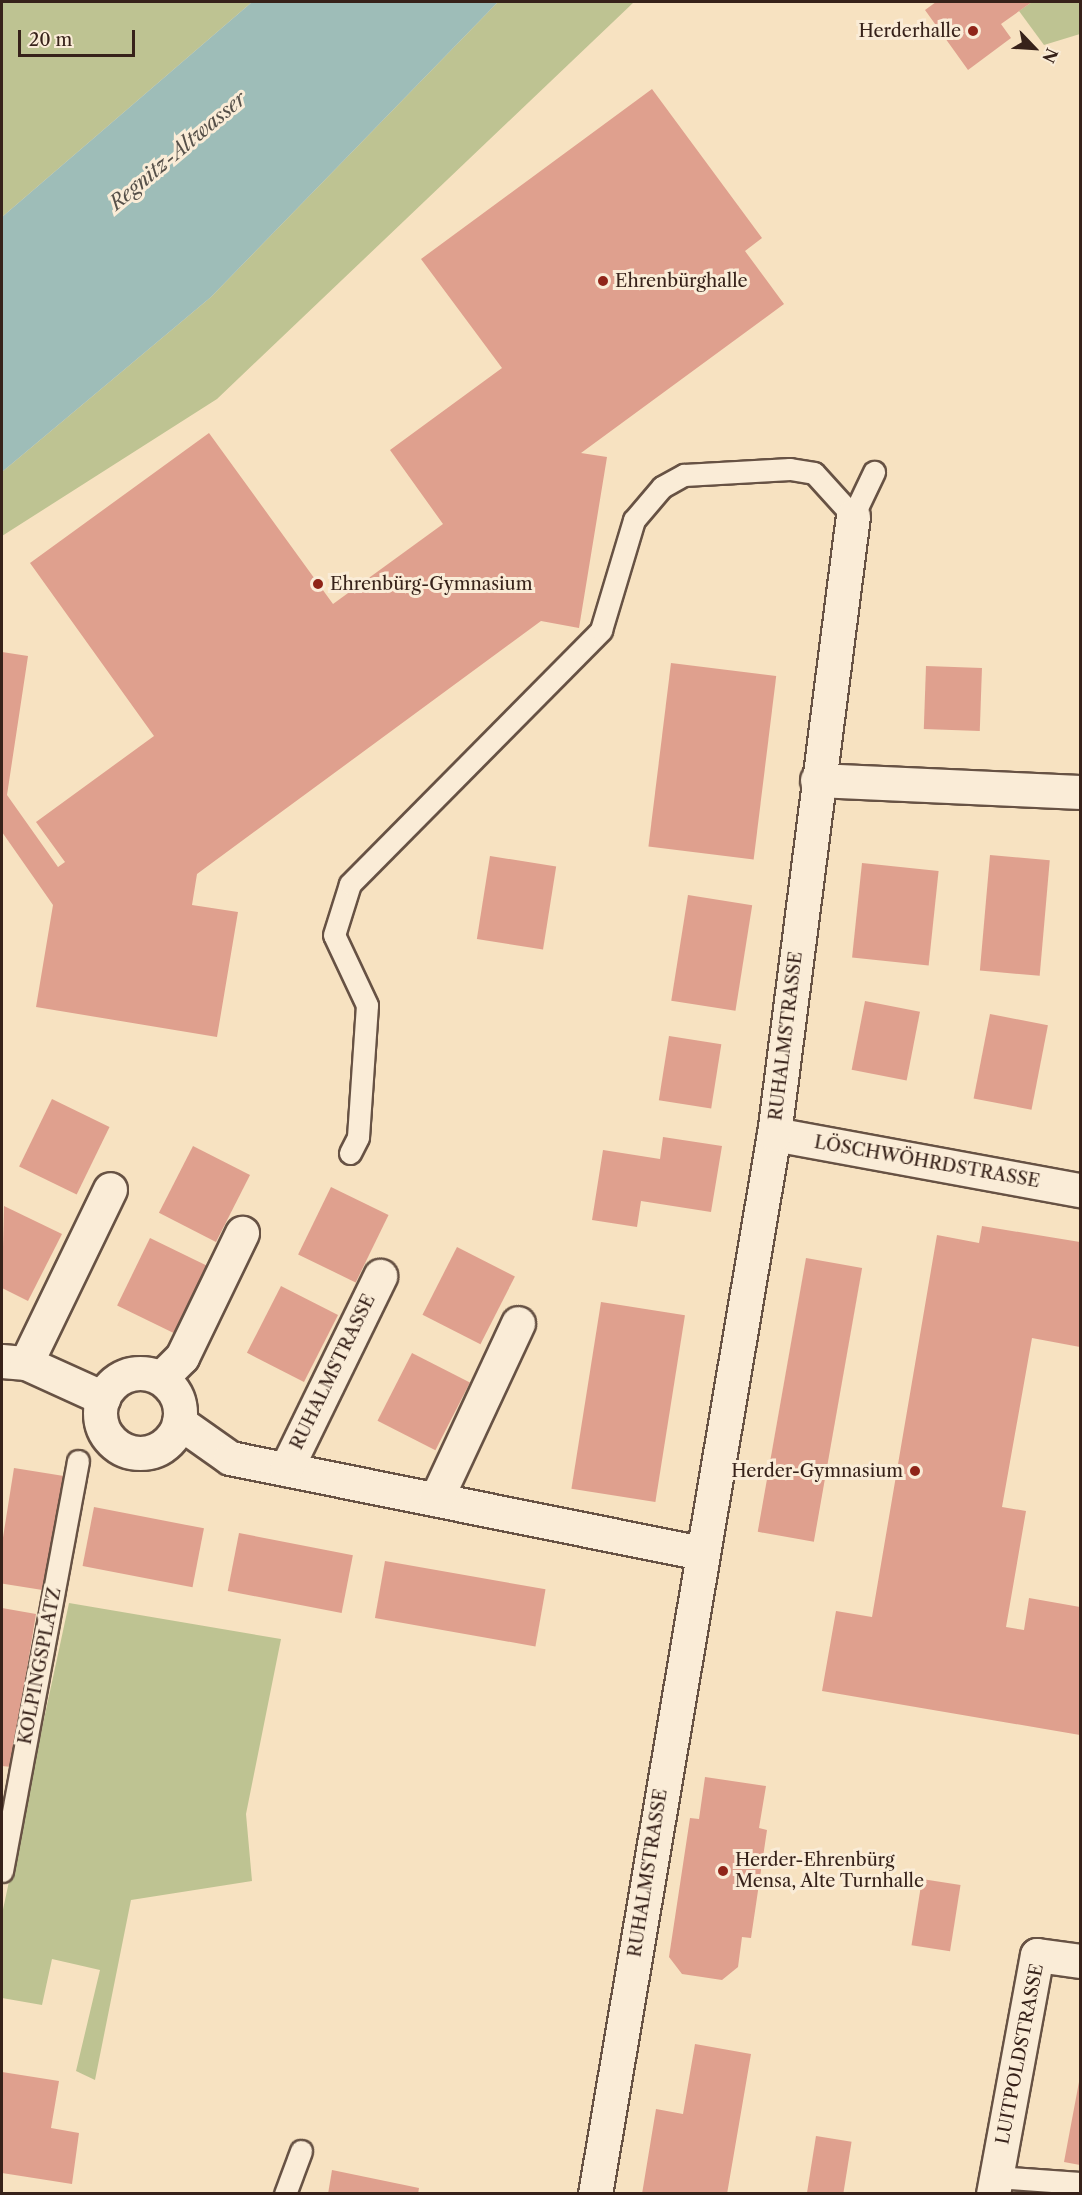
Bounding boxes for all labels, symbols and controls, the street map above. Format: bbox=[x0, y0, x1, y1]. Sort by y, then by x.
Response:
scale bar bbox=[21, 18, 138, 56]
north arrow bbox=[1004, 18, 1064, 78]
place label: Herderhalle bbox=[858, 20, 961, 42]
marker: Herderhalle bbox=[966, 24, 980, 38]
text: 20 m bbox=[29, 29, 72, 51]
text: N bbox=[1038, 45, 1062, 66]
water label: Regnitz-Altwasser bbox=[105, 87, 251, 215]
place label: Ehrenbürghalle bbox=[615, 270, 748, 292]
marker: Ehrenbürghalle bbox=[596, 274, 610, 288]
place label: Ehrenbürg-Gymnasium bbox=[330, 573, 532, 595]
marker: Ehrenbürg-Gymnasium bbox=[311, 577, 325, 591]
street label: RUHALMSTRASSE bbox=[765, 950, 807, 1122]
street label: LÖSCHWÖHRDSTRASSE bbox=[813, 1132, 1041, 1192]
street label: RUHALMSTRASSE bbox=[286, 1291, 380, 1453]
place label: Herder-Gymnasium bbox=[731, 1460, 903, 1482]
marker: Herder-Gymnasium bbox=[908, 1464, 922, 1478]
street label: KOLPINGSPLATZ bbox=[14, 1586, 66, 1746]
street label: RUHALMSTRASSE bbox=[624, 1787, 672, 1959]
place label: Herder-Ehrenbürg Mensa, Alte Turnhalle bbox=[735, 1850, 925, 1892]
marker: Herder-Ehrenbürg Mensa, Alte Turnhalle bbox=[716, 1864, 730, 1878]
street label: LUITPOLDSTRASSE bbox=[992, 1962, 1048, 2146]

